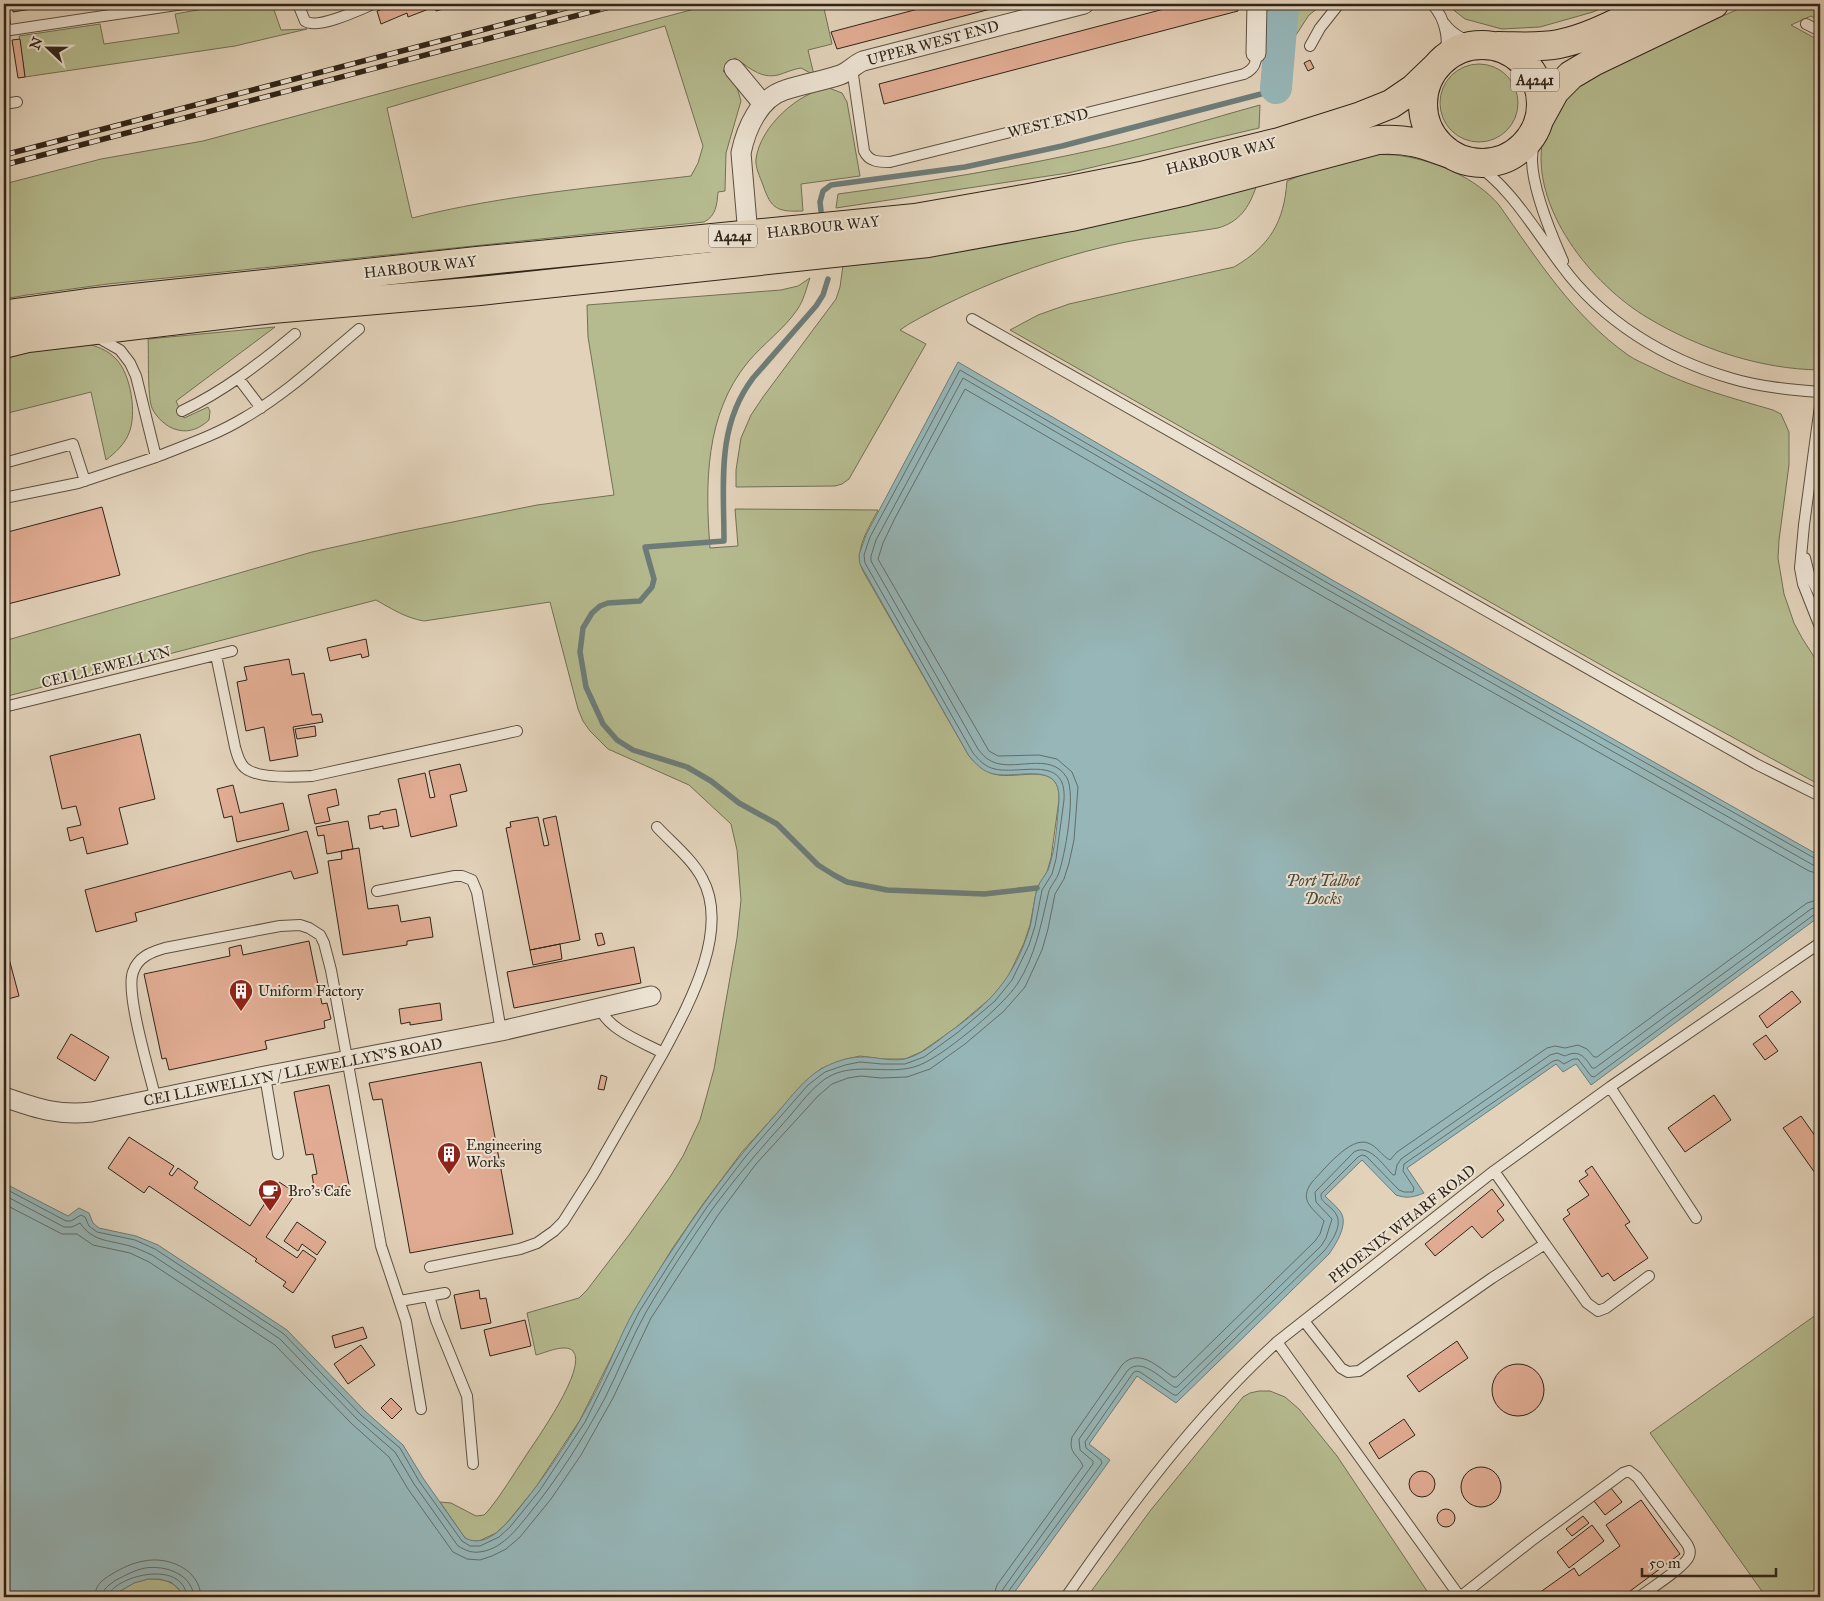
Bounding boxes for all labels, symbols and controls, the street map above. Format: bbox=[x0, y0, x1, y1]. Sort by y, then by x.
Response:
street label: UPPER WEST END bbox=[865, 17, 1001, 69]
north arrow bbox=[22, 22, 72, 72]
text: N bbox=[26, 35, 47, 52]
road number: A4241 bbox=[1511, 68, 1559, 92]
street label: WEST END bbox=[1006, 104, 1090, 142]
street label: HARBOUR WAY bbox=[1164, 133, 1279, 178]
street label: HARBOUR WAY bbox=[766, 212, 881, 242]
road number: A4241 bbox=[709, 225, 757, 248]
street label: HARBOUR WAY bbox=[363, 252, 478, 282]
street label: CEI LLEWELLYN bbox=[40, 642, 173, 692]
water label: Port Talbot Docks bbox=[1286, 871, 1361, 908]
building icon: Uniform Factory bbox=[228, 978, 254, 1012]
place label: Uniform Factory bbox=[258, 982, 364, 1000]
street label: CEI LLEWELLYN / LLEWELLYN'S ROAD bbox=[142, 1034, 444, 1110]
place label: Engineering Works bbox=[466, 1136, 542, 1171]
building icon: Engineering Works bbox=[436, 1141, 462, 1175]
street label: PHOENIX WHARF ROAD bbox=[1325, 1161, 1479, 1287]
cafe icon: Bro's Cafe bbox=[257, 1178, 283, 1212]
place label: Bro's Cafe bbox=[288, 1182, 351, 1200]
scale bar bbox=[1642, 1546, 1775, 1578]
text: 50 m bbox=[1649, 1554, 1681, 1572]

